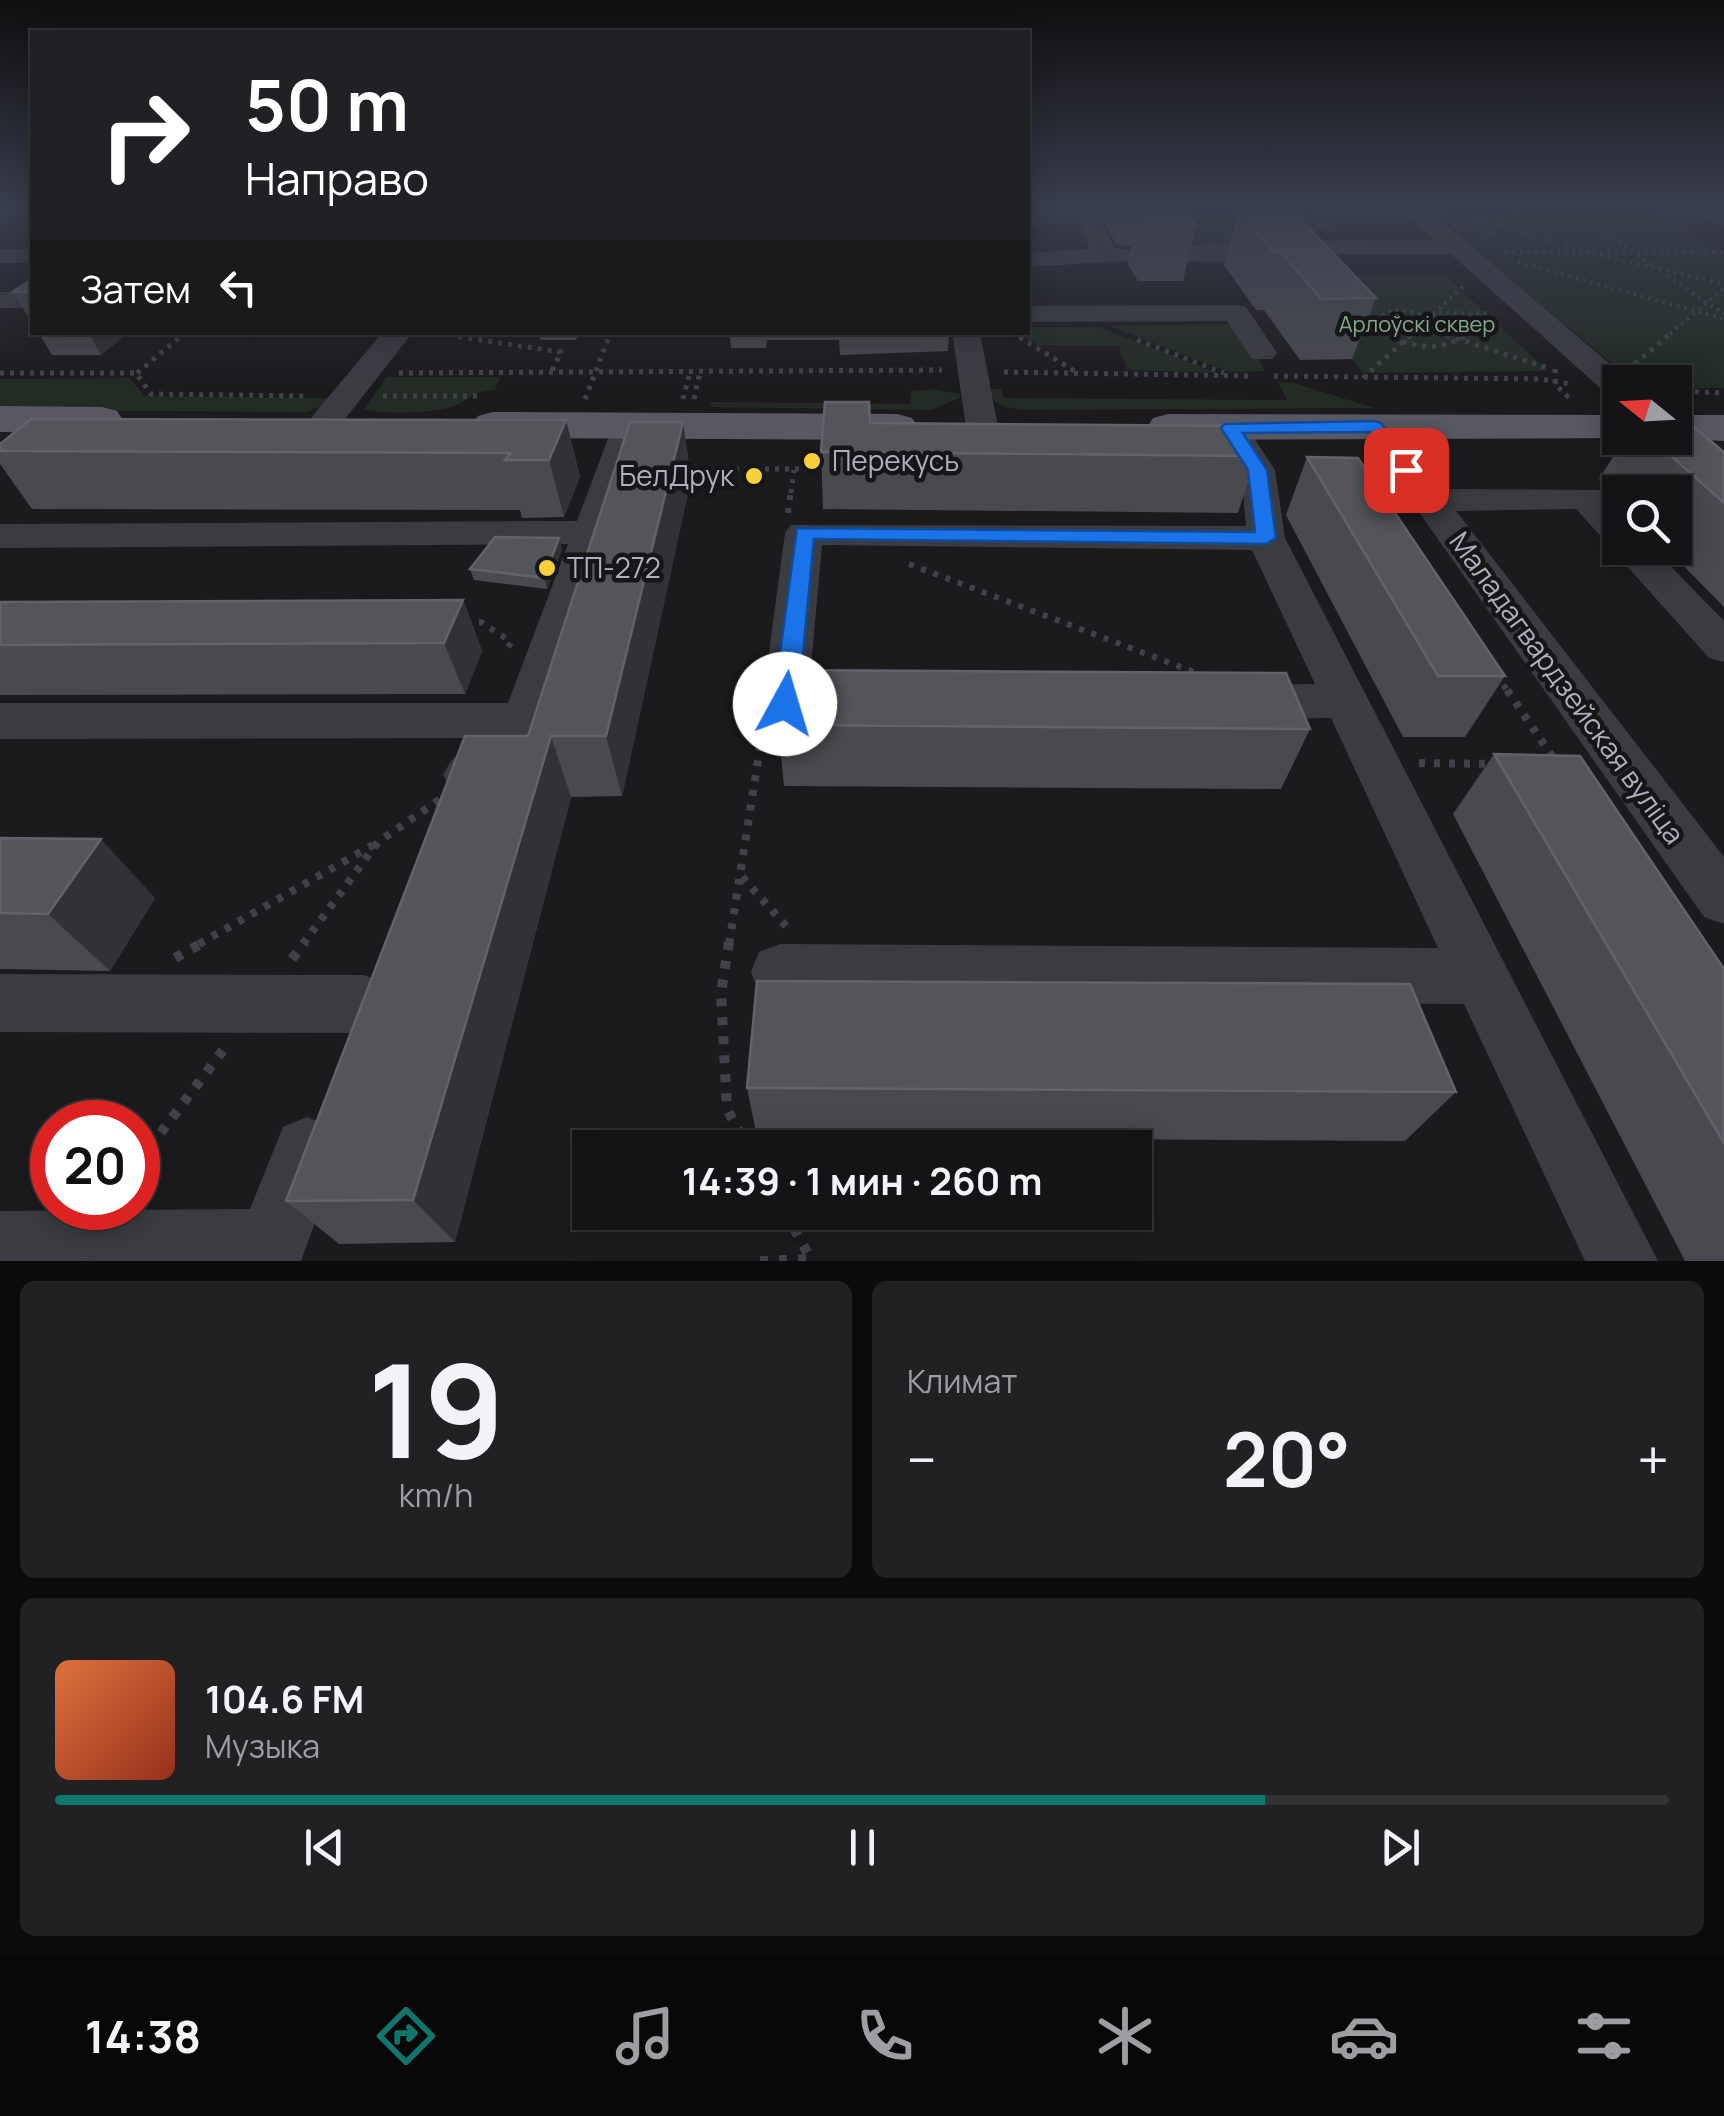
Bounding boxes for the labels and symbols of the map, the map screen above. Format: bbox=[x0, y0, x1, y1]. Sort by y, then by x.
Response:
park label: Арлоўскі сквер bbox=[1339, 309, 1495, 339]
north arrow bbox=[1602, 365, 1692, 455]
pin bbox=[1364, 428, 1449, 513]
place label: Перекусь bbox=[832, 441, 959, 479]
marker: Перекусь bbox=[801, 450, 823, 472]
place label: БелДрук bbox=[619, 456, 735, 494]
marker: БелДрук bbox=[743, 465, 765, 487]
street label: Маладагвардзейская вуліца bbox=[1442, 524, 1694, 851]
place label: ТП-272 bbox=[567, 548, 661, 586]
marker: ТП-272 bbox=[536, 557, 558, 579]
position arrow bbox=[733, 652, 837, 756]
speed limit sign: 20 bbox=[30, 1100, 160, 1230]

